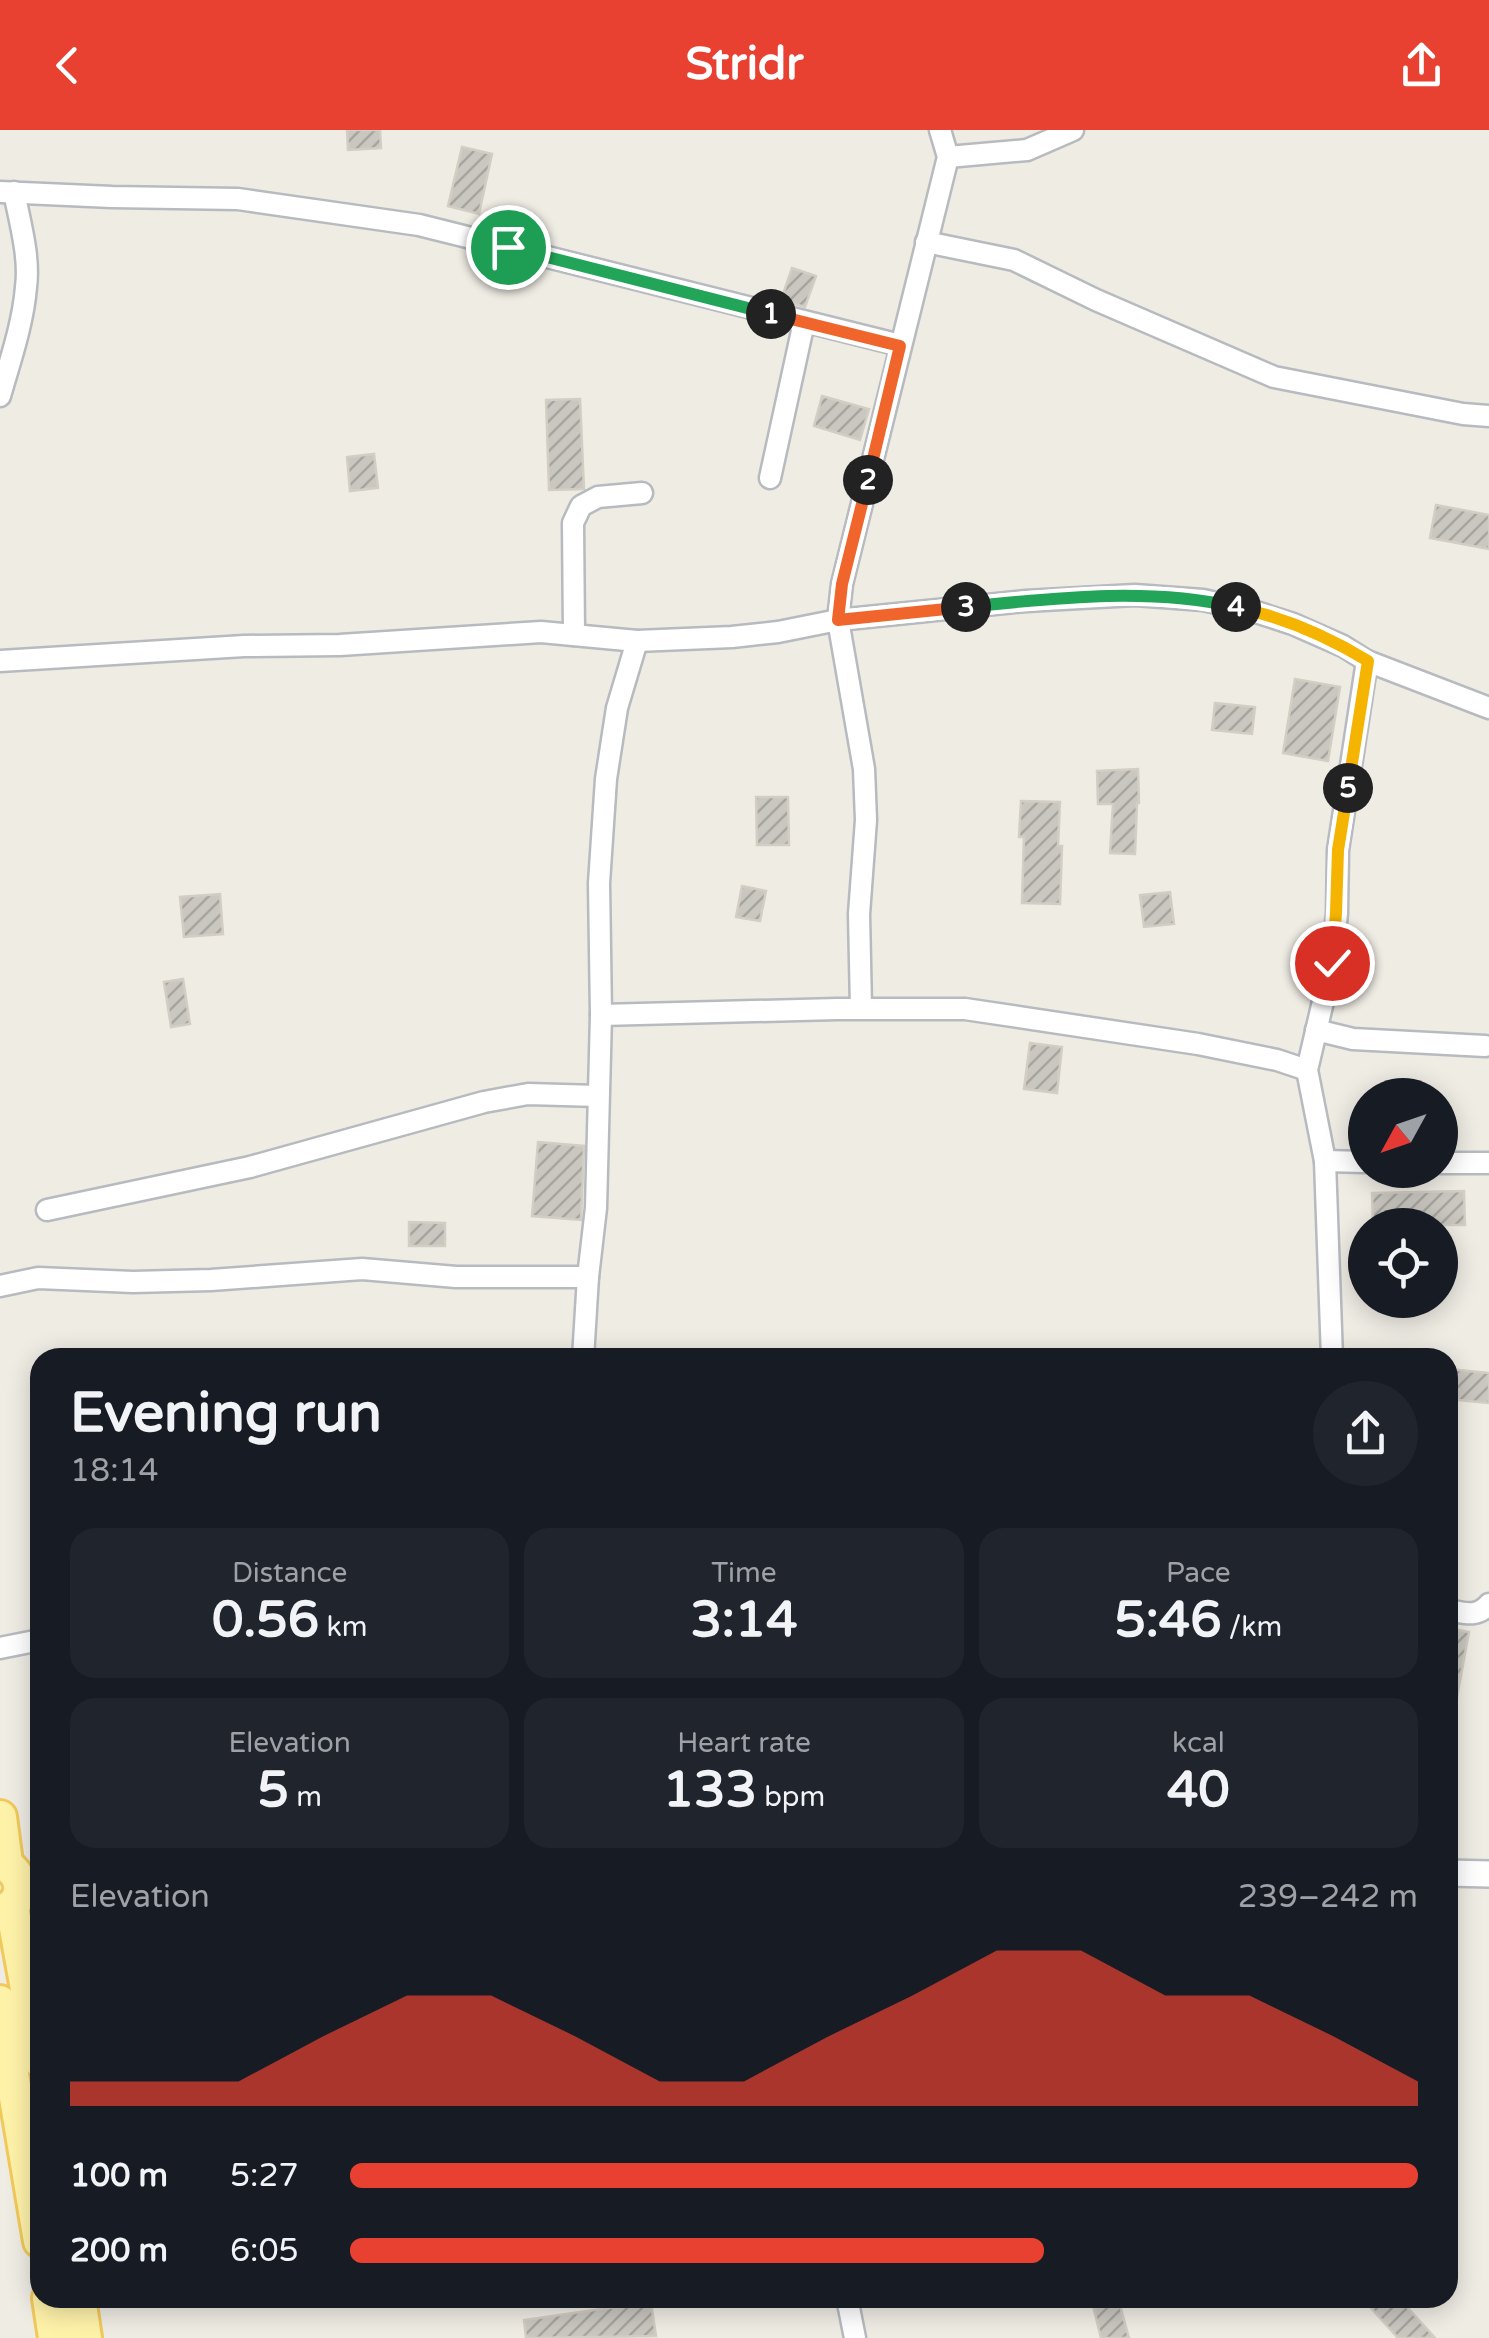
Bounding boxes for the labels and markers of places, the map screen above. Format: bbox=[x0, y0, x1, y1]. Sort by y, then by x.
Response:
pin bbox=[466, 205, 551, 290]
pin: 1 bbox=[746, 289, 796, 339]
pin: 2 bbox=[843, 455, 893, 505]
pin: 3 bbox=[941, 582, 991, 632]
pin: 4 bbox=[1211, 582, 1261, 632]
pin: 5 bbox=[1323, 763, 1373, 813]
pin bbox=[1290, 921, 1375, 1006]

